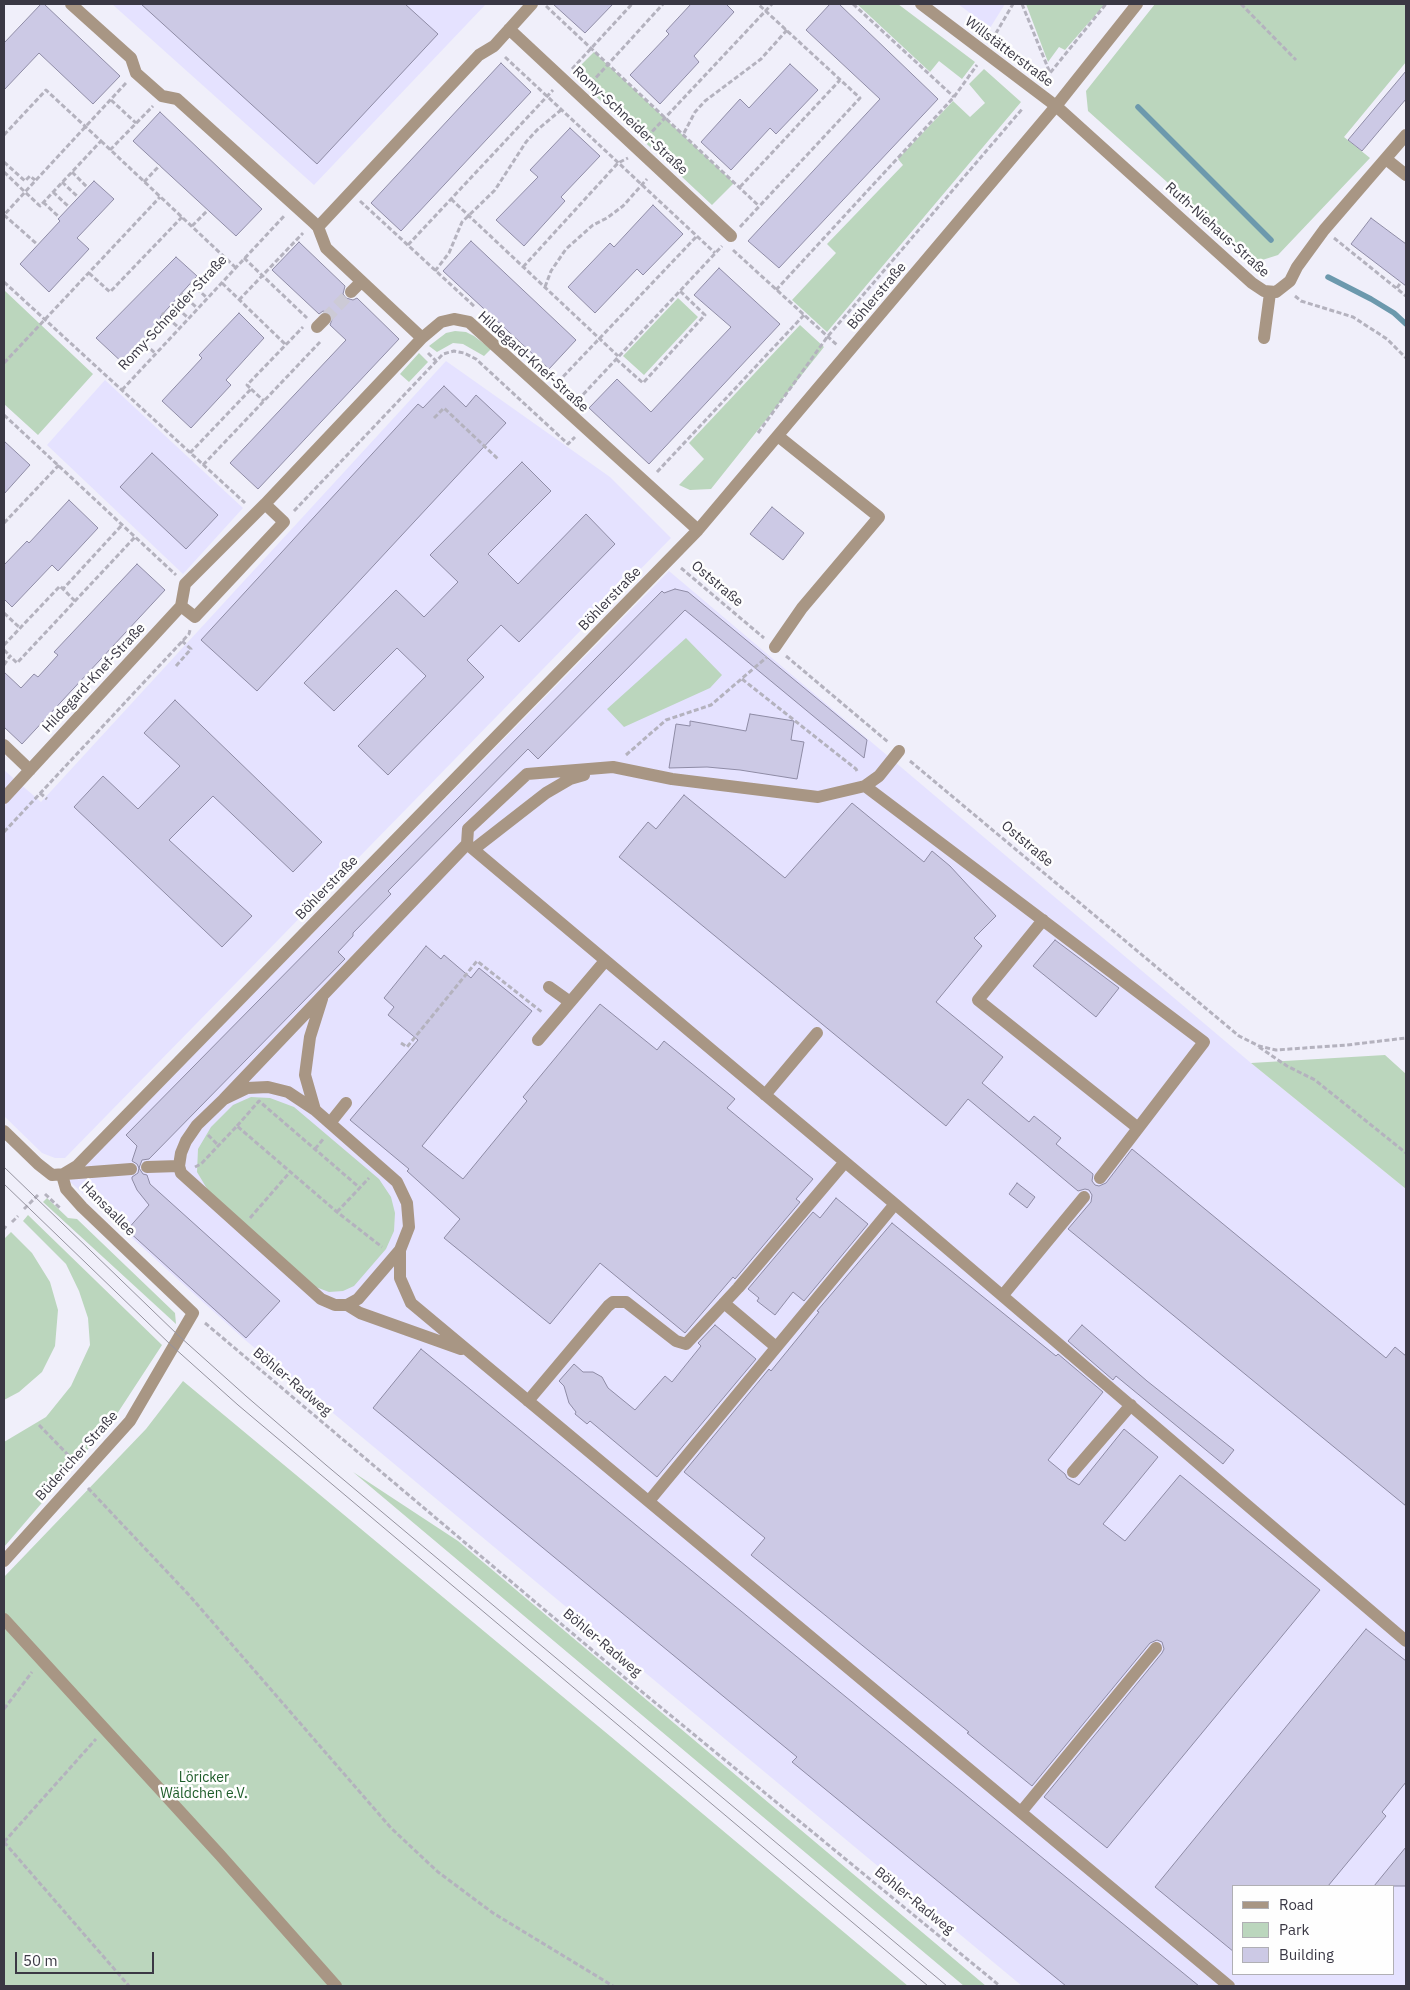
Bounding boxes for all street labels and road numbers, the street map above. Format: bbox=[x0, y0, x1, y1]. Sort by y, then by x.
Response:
street label: Willstätterstraße bbox=[962, 13, 1056, 91]
street label: Romy-Schneider-Straße bbox=[569, 63, 691, 179]
street label: Ruth-Niehaus-Straße bbox=[1162, 179, 1272, 281]
street label: Romy-Schneider-Straße bbox=[115, 252, 231, 374]
street label: Böhlerstraße bbox=[844, 259, 910, 333]
street label: Hildegard-Knef-Straße bbox=[474, 308, 592, 416]
street label: Oststraße bbox=[688, 558, 746, 610]
street label: Böhlerstraße bbox=[575, 564, 645, 634]
street label: Hildegard-Knef-Straße bbox=[39, 620, 149, 736]
street label: Oststraße bbox=[998, 818, 1056, 870]
street label: Böhlerstraße bbox=[292, 853, 362, 923]
street label: Hansaallee bbox=[77, 1178, 139, 1240]
street label: Böhler-Radweg bbox=[249, 1344, 335, 1420]
street label: Büdericher Straße bbox=[32, 1408, 122, 1504]
street label: Böhler-Radweg bbox=[559, 1605, 645, 1681]
street label: Böhler-Radweg bbox=[871, 1864, 957, 1938]

